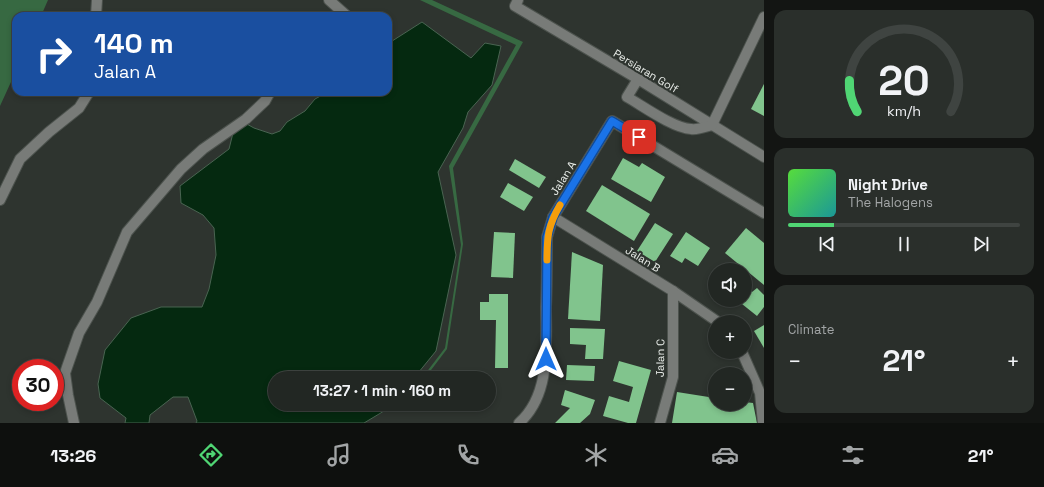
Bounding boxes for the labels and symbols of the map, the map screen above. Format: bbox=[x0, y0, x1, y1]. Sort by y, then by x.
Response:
street label: Persiaran Golf bbox=[611, 46, 681, 96]
pin bbox=[622, 120, 656, 154]
street label: Jalan A bbox=[547, 158, 579, 198]
street label: Jalan B bbox=[623, 243, 663, 275]
position arrow bbox=[525, 338, 567, 380]
street label: Jalan C bbox=[653, 339, 667, 377]
speed limit sign: 30 bbox=[12, 359, 64, 411]

